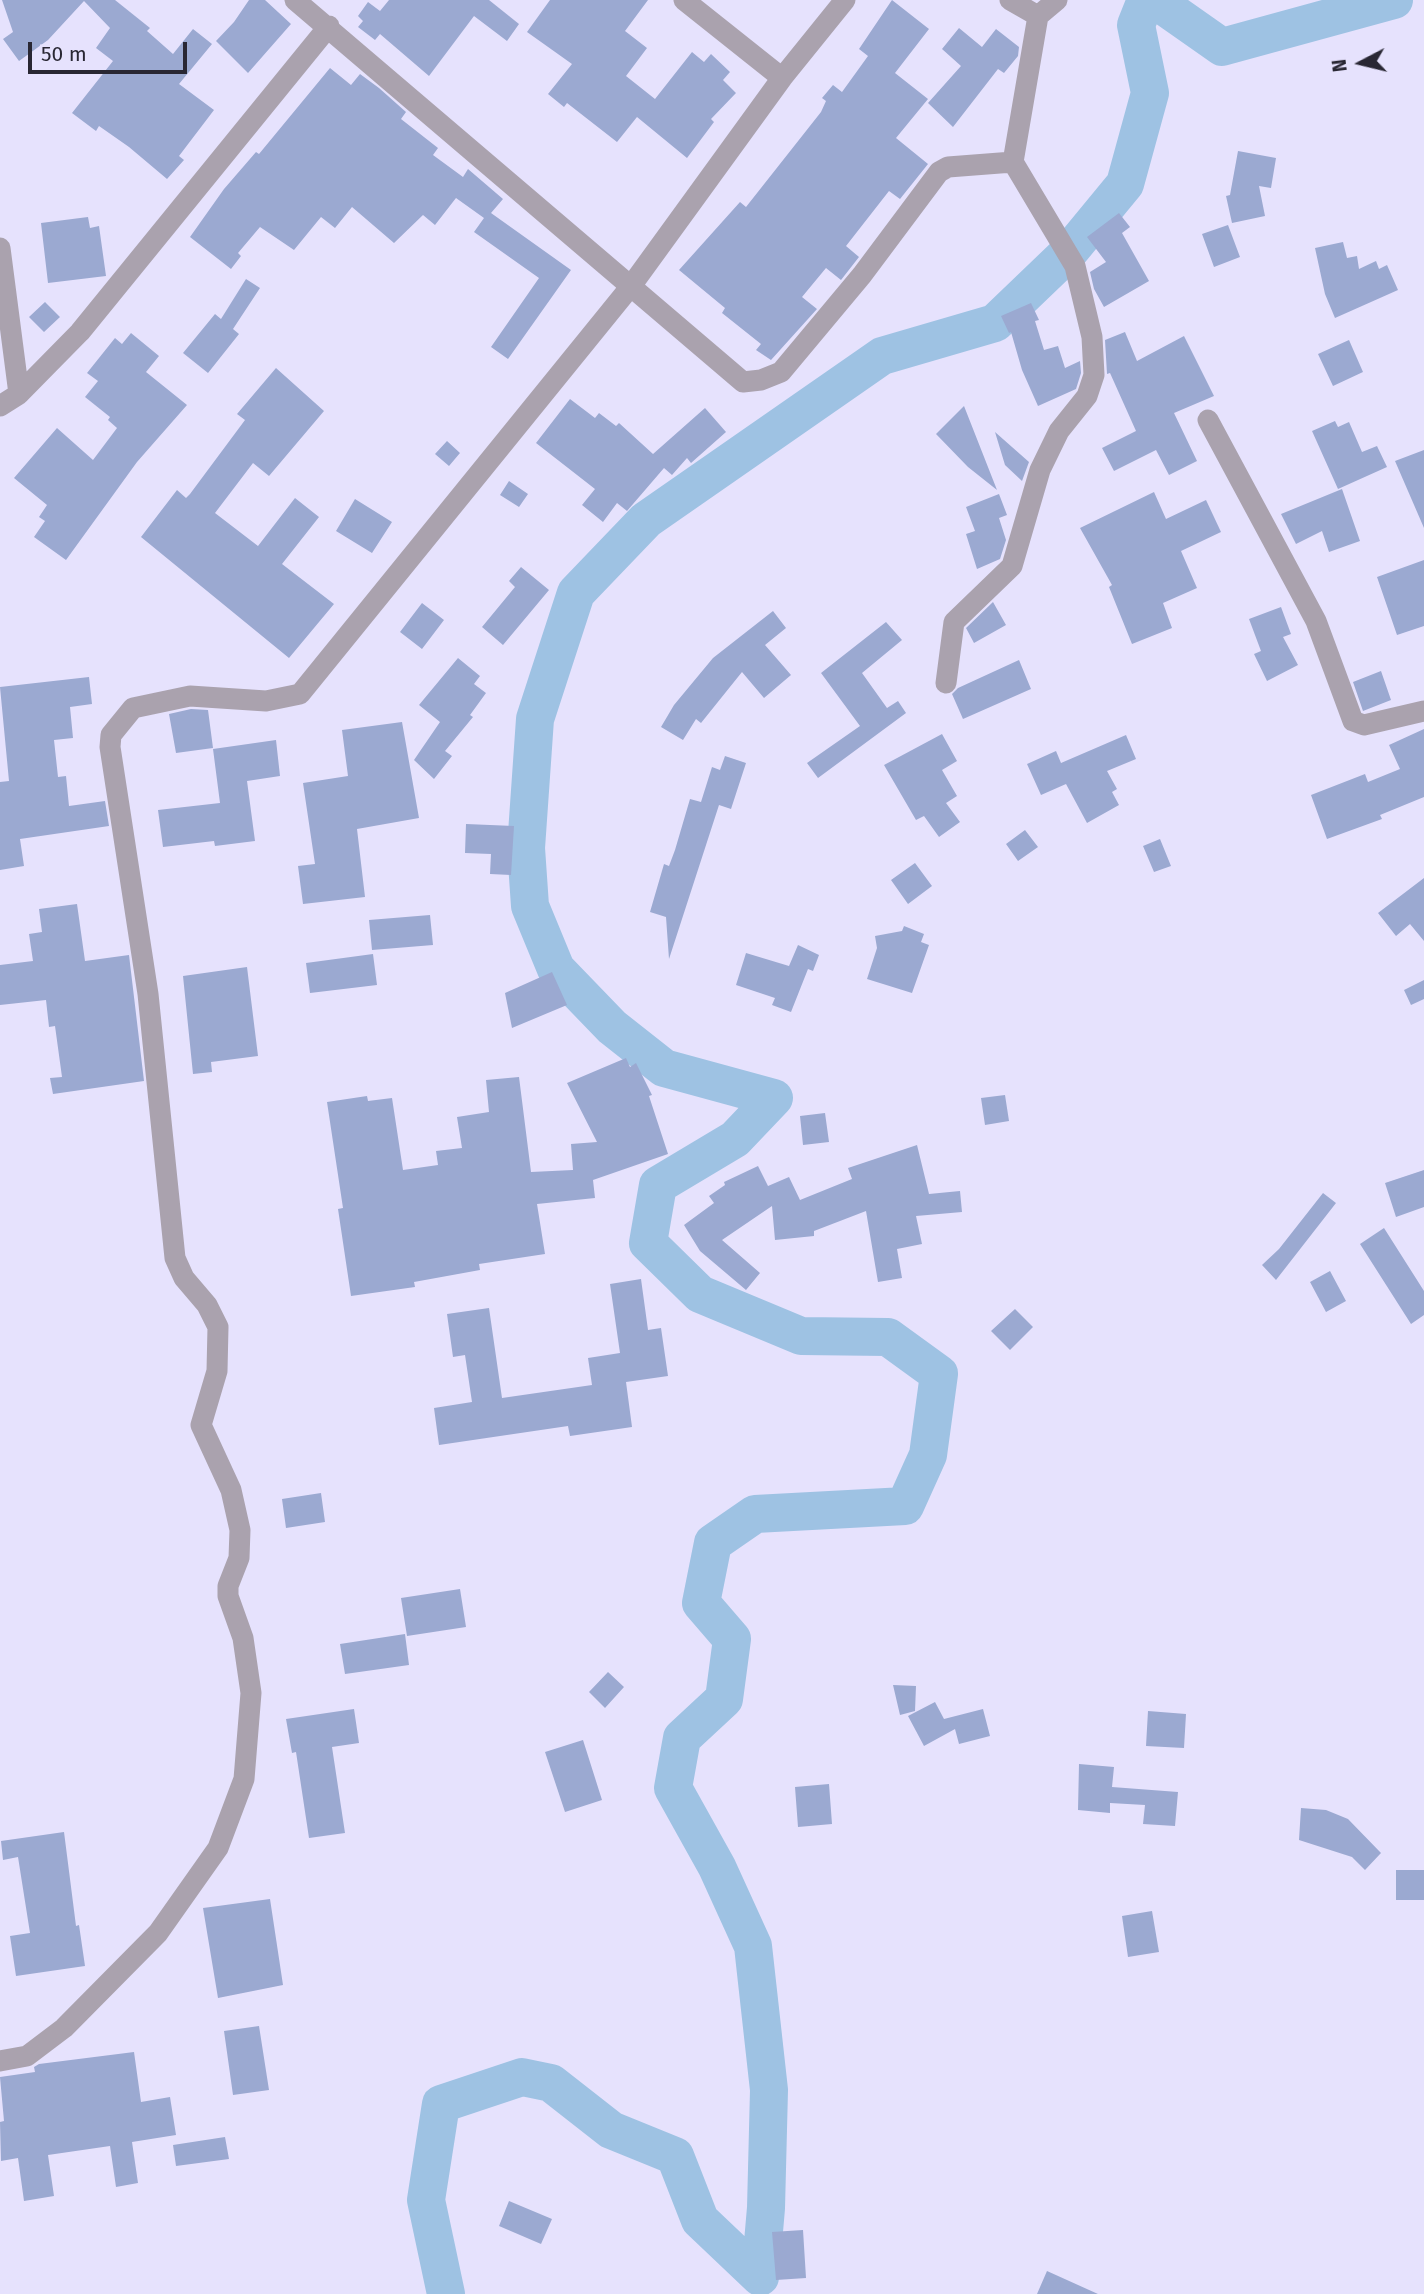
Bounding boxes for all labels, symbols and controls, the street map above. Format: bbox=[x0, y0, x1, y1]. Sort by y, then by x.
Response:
scale bar bbox=[32, 28, 191, 72]
north arrow bbox=[1326, 28, 1396, 98]
text: 50 m bbox=[41, 41, 87, 67]
text: N bbox=[1327, 58, 1352, 73]

